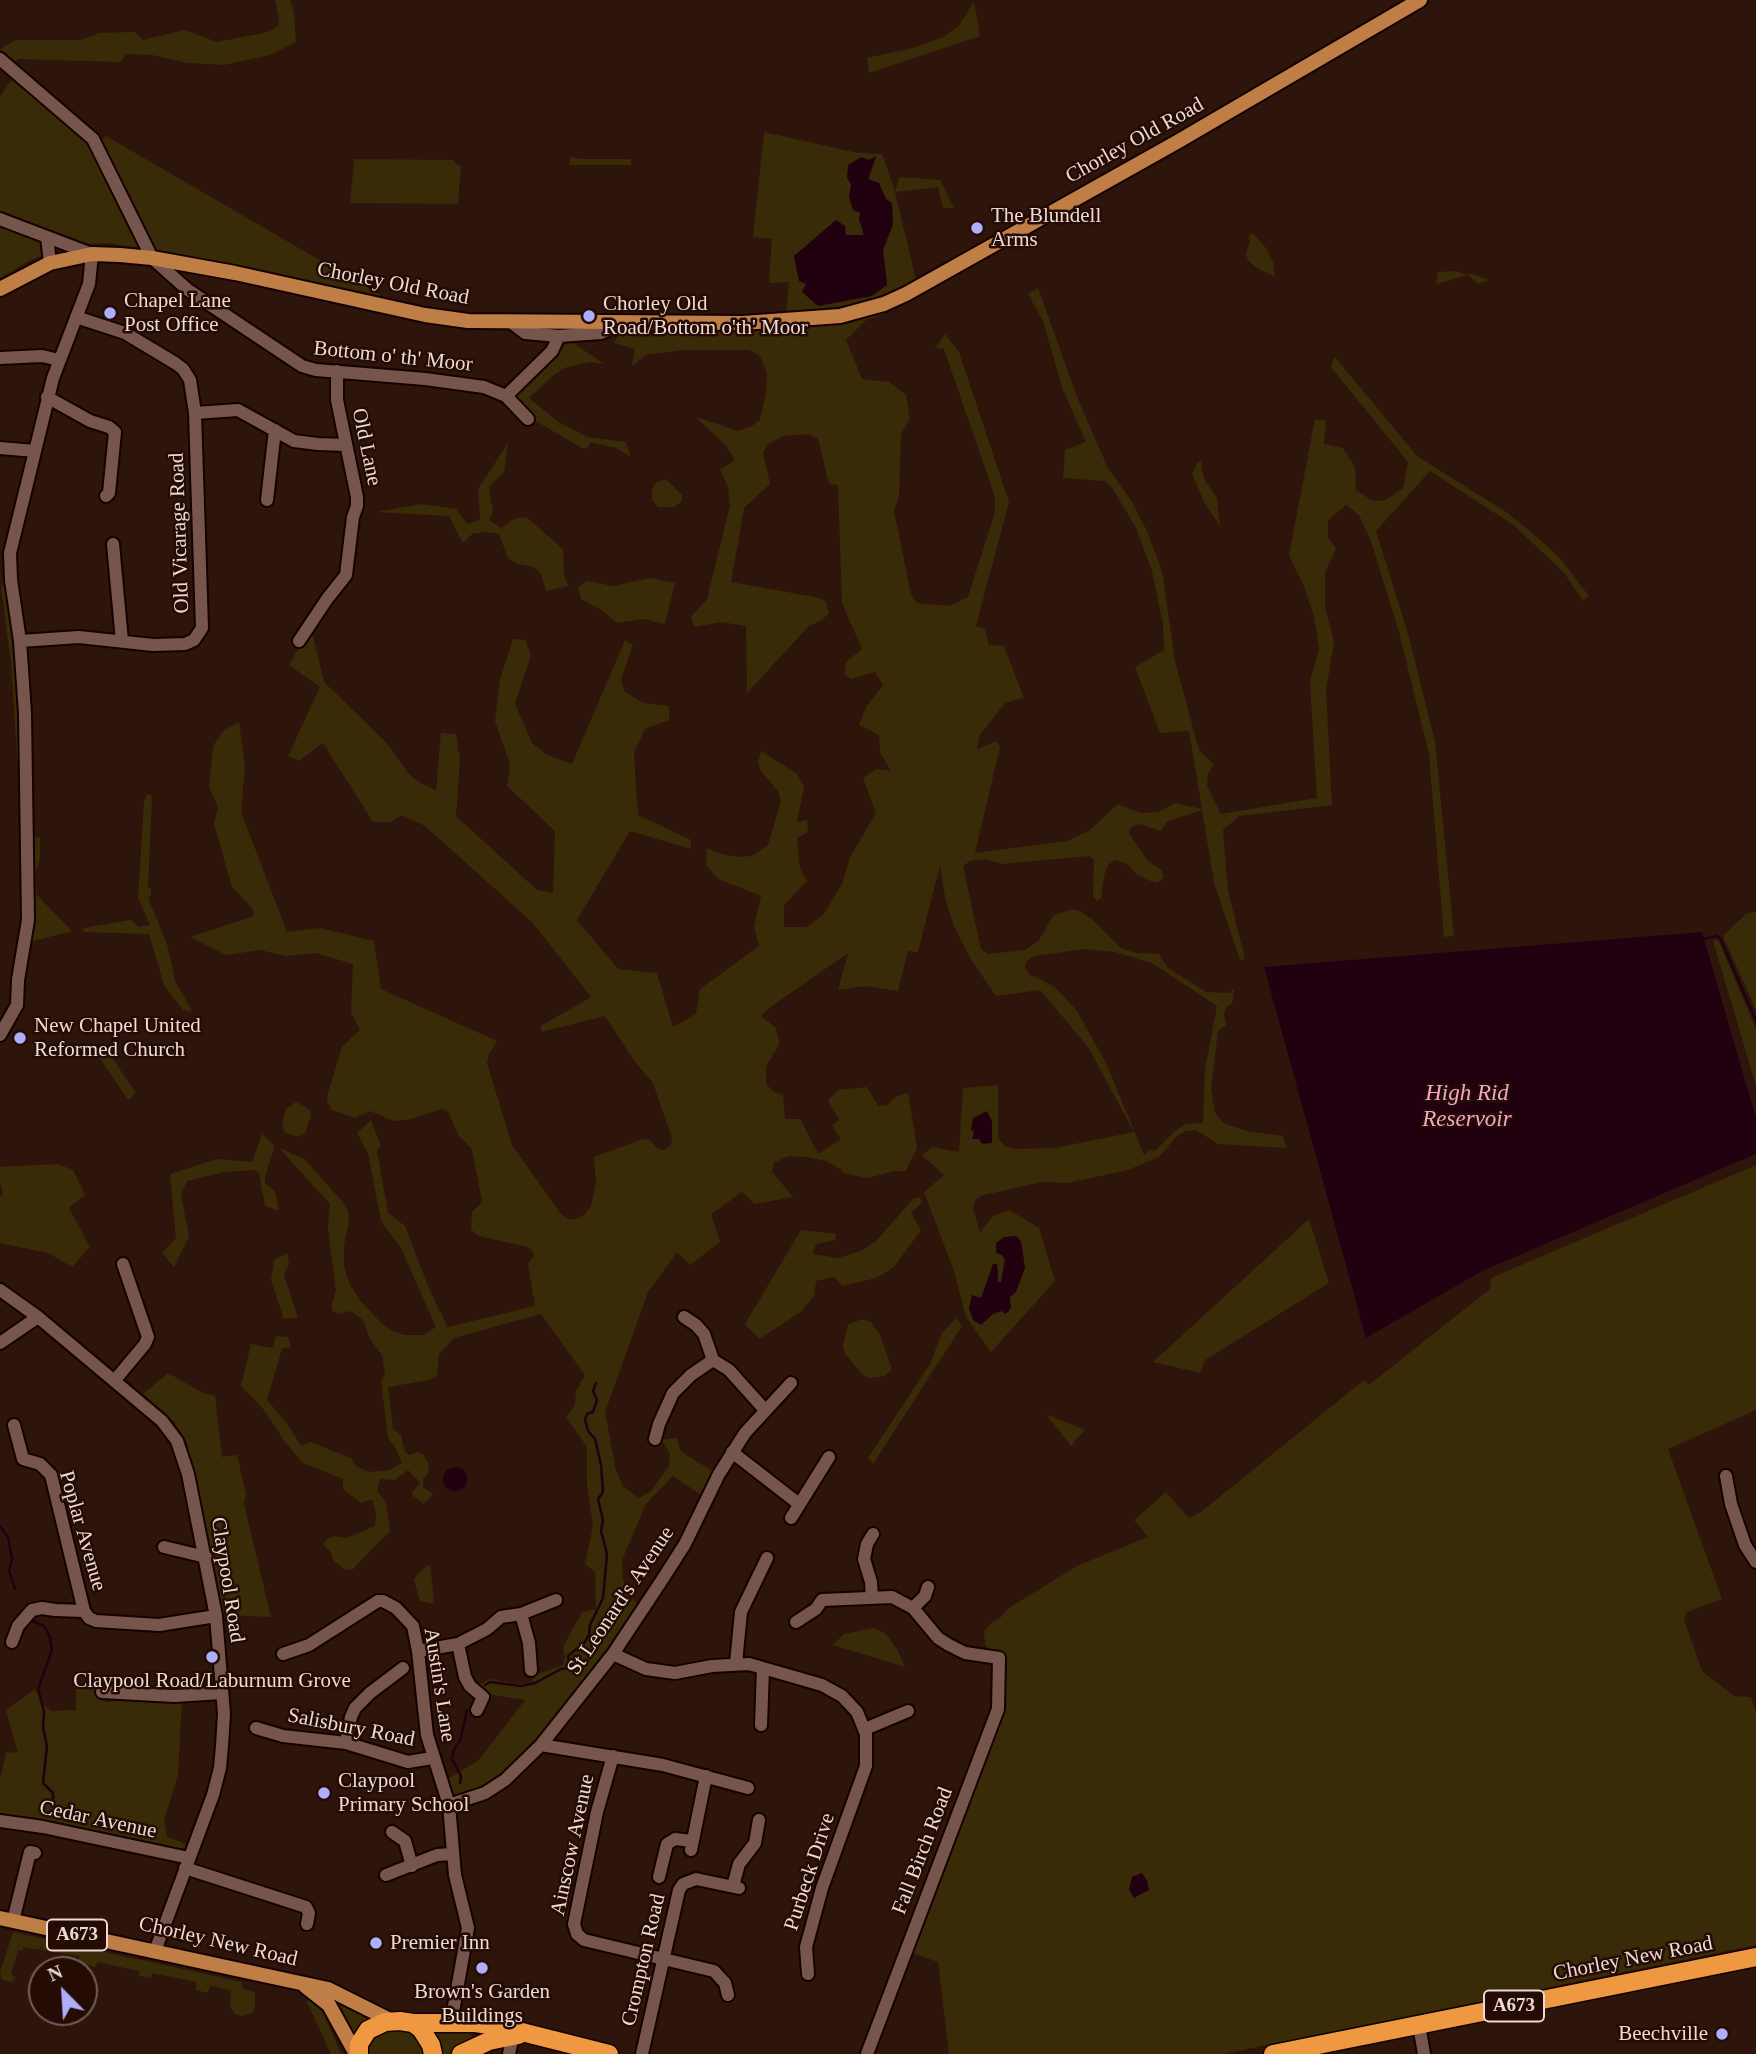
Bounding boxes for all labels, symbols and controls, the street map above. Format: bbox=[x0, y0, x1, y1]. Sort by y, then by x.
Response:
street label: Chorley Old Road bbox=[1062, 93, 1208, 189]
place label: The Blundell Arms bbox=[991, 203, 1101, 253]
marker: The Blundell Arms bbox=[969, 220, 985, 236]
street label: Chorley Old Road bbox=[315, 257, 471, 311]
place label: Chapel Lane Post Office bbox=[124, 288, 231, 338]
place label: Chorley Old Road/Bottom o'th' Moor bbox=[603, 291, 808, 341]
marker: Chapel Lane Post Office bbox=[102, 305, 118, 321]
marker: Chorley Old Road/Bottom o'th' Moor bbox=[581, 308, 597, 324]
street label: Bottom o' th' Moor bbox=[312, 336, 474, 378]
street label: Old Lane bbox=[345, 406, 387, 488]
street label: Old Vicarage Road bbox=[165, 452, 195, 614]
place label: New Chapel United Reformed Church bbox=[34, 1013, 201, 1063]
marker: New Chapel United Reformed Church bbox=[12, 1030, 28, 1046]
water label: High Rid Reservoir bbox=[1422, 1080, 1512, 1134]
street label: Poplar Avenue bbox=[53, 1468, 111, 1594]
street label: Claypool Road bbox=[205, 1516, 249, 1644]
street label: St Leonard's Avenue bbox=[562, 1522, 680, 1680]
street label: Austin's Lane bbox=[418, 1626, 460, 1744]
marker: Claypool Road/Laburnum Grove bbox=[204, 1649, 220, 1665]
place label: Claypool Road/Laburnum Grove bbox=[73, 1668, 351, 1694]
street label: Salisbury Road bbox=[285, 1703, 417, 1753]
place label: Claypool Primary School bbox=[338, 1768, 469, 1818]
street label: Ainscow Avenue bbox=[546, 1772, 600, 1918]
street label: Fall Birch Road bbox=[887, 1784, 959, 1918]
marker: Claypool Primary School bbox=[316, 1785, 332, 1801]
street label: Cedar Avenue bbox=[37, 1795, 159, 1845]
street label: Purbeck Drive bbox=[779, 1810, 841, 1934]
street label: Crompton Road bbox=[617, 1892, 671, 2028]
street label: Chorley New Road bbox=[136, 1911, 300, 1973]
road number: A673 bbox=[47, 1920, 107, 1951]
place label: Premier Inn bbox=[390, 1930, 490, 1956]
street label: Chorley New Road bbox=[1551, 1931, 1715, 1987]
marker: Premier Inn bbox=[368, 1935, 384, 1951]
north arrow bbox=[28, 1956, 98, 2026]
marker: Brown's Garden Buildings bbox=[474, 1960, 490, 1976]
text: N bbox=[45, 1961, 66, 1986]
place label: Brown's Garden Buildings bbox=[414, 1979, 550, 2029]
road number: A673 bbox=[1484, 1990, 1544, 2022]
place label: Beechville bbox=[1618, 2021, 1708, 2047]
marker: Beechville bbox=[1714, 2026, 1730, 2042]

